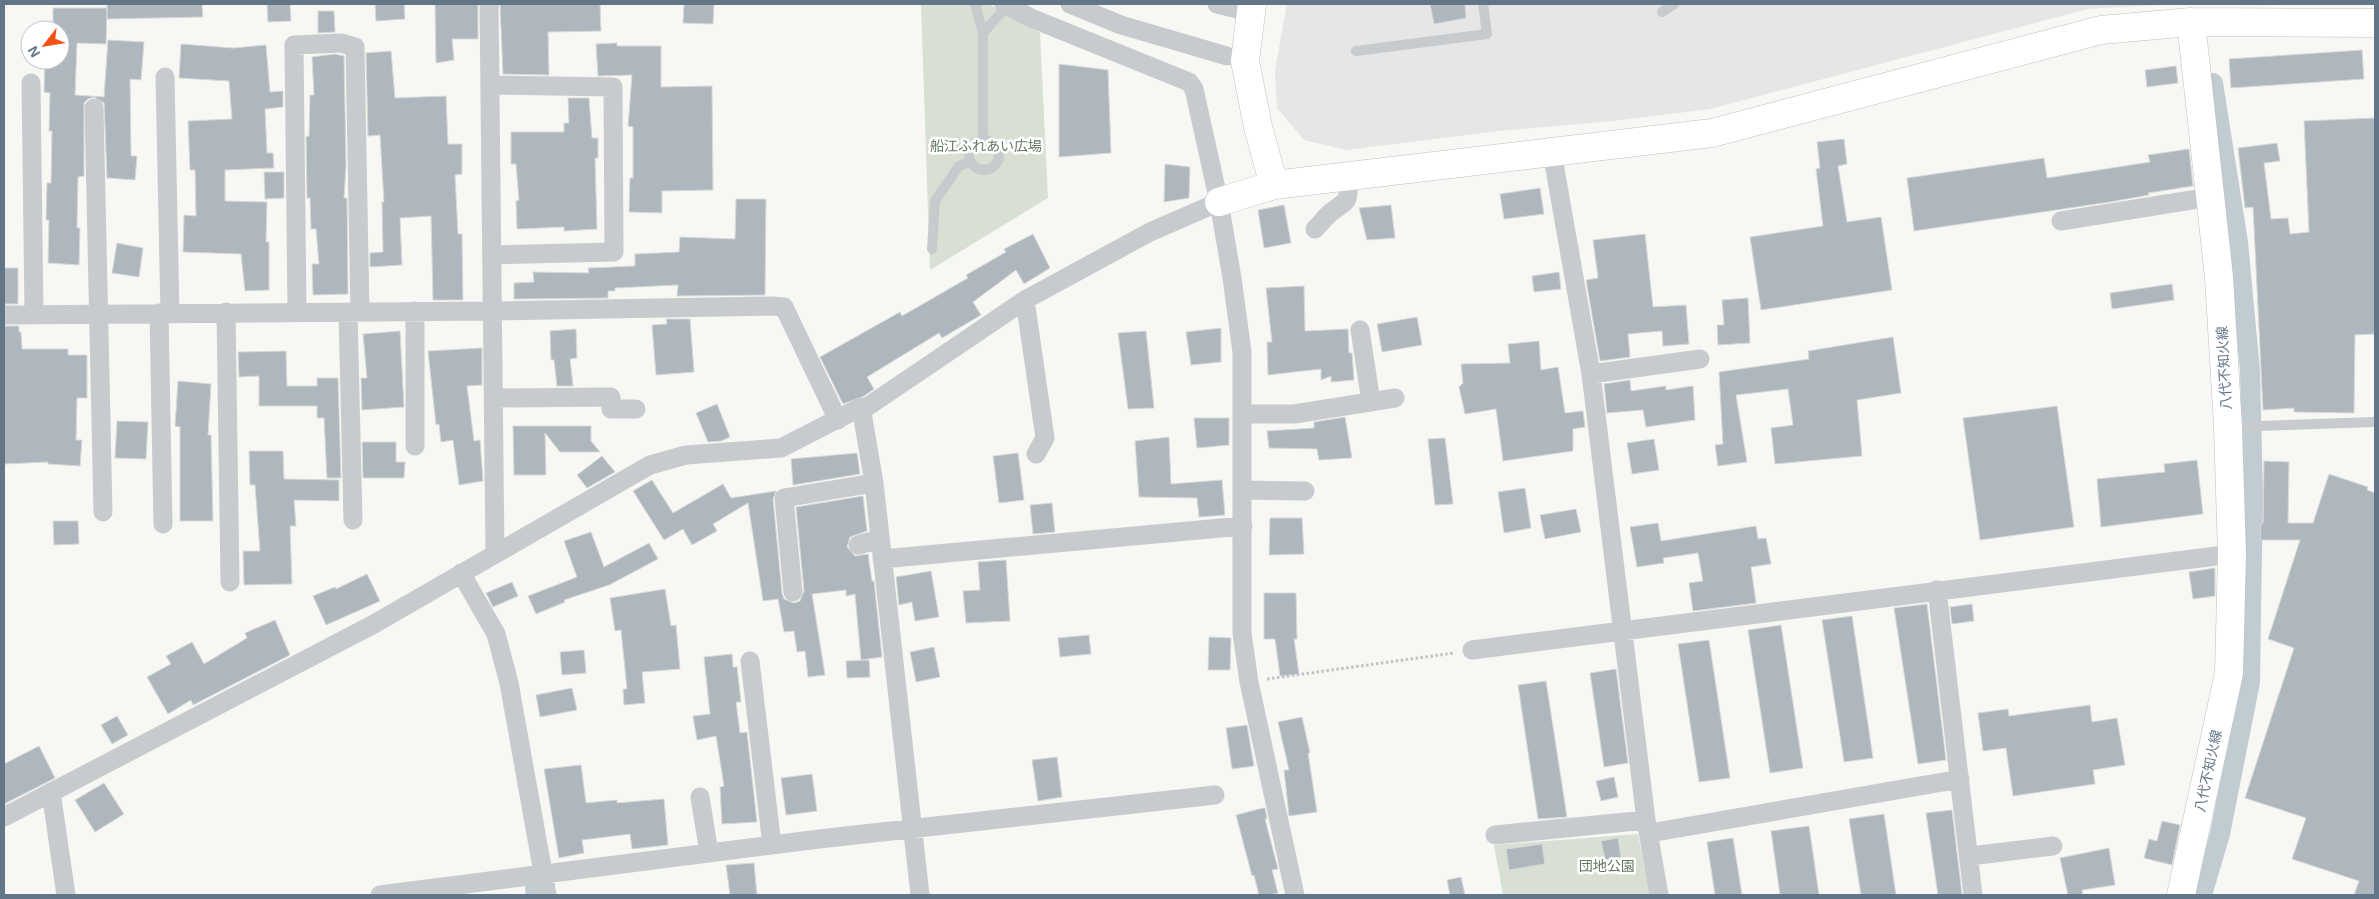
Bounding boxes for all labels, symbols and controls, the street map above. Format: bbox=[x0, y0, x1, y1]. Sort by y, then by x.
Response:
north arrow bbox=[20, 20, 70, 70]
text: N bbox=[24, 43, 43, 60]
park label: 船江ふれあい広場 bbox=[930, 138, 1042, 154]
street label: 八代不知火線 bbox=[2214, 326, 2234, 410]
street label: 八代不知火線 bbox=[2191, 728, 2225, 814]
park label: 団地公園 bbox=[1579, 858, 1635, 874]

